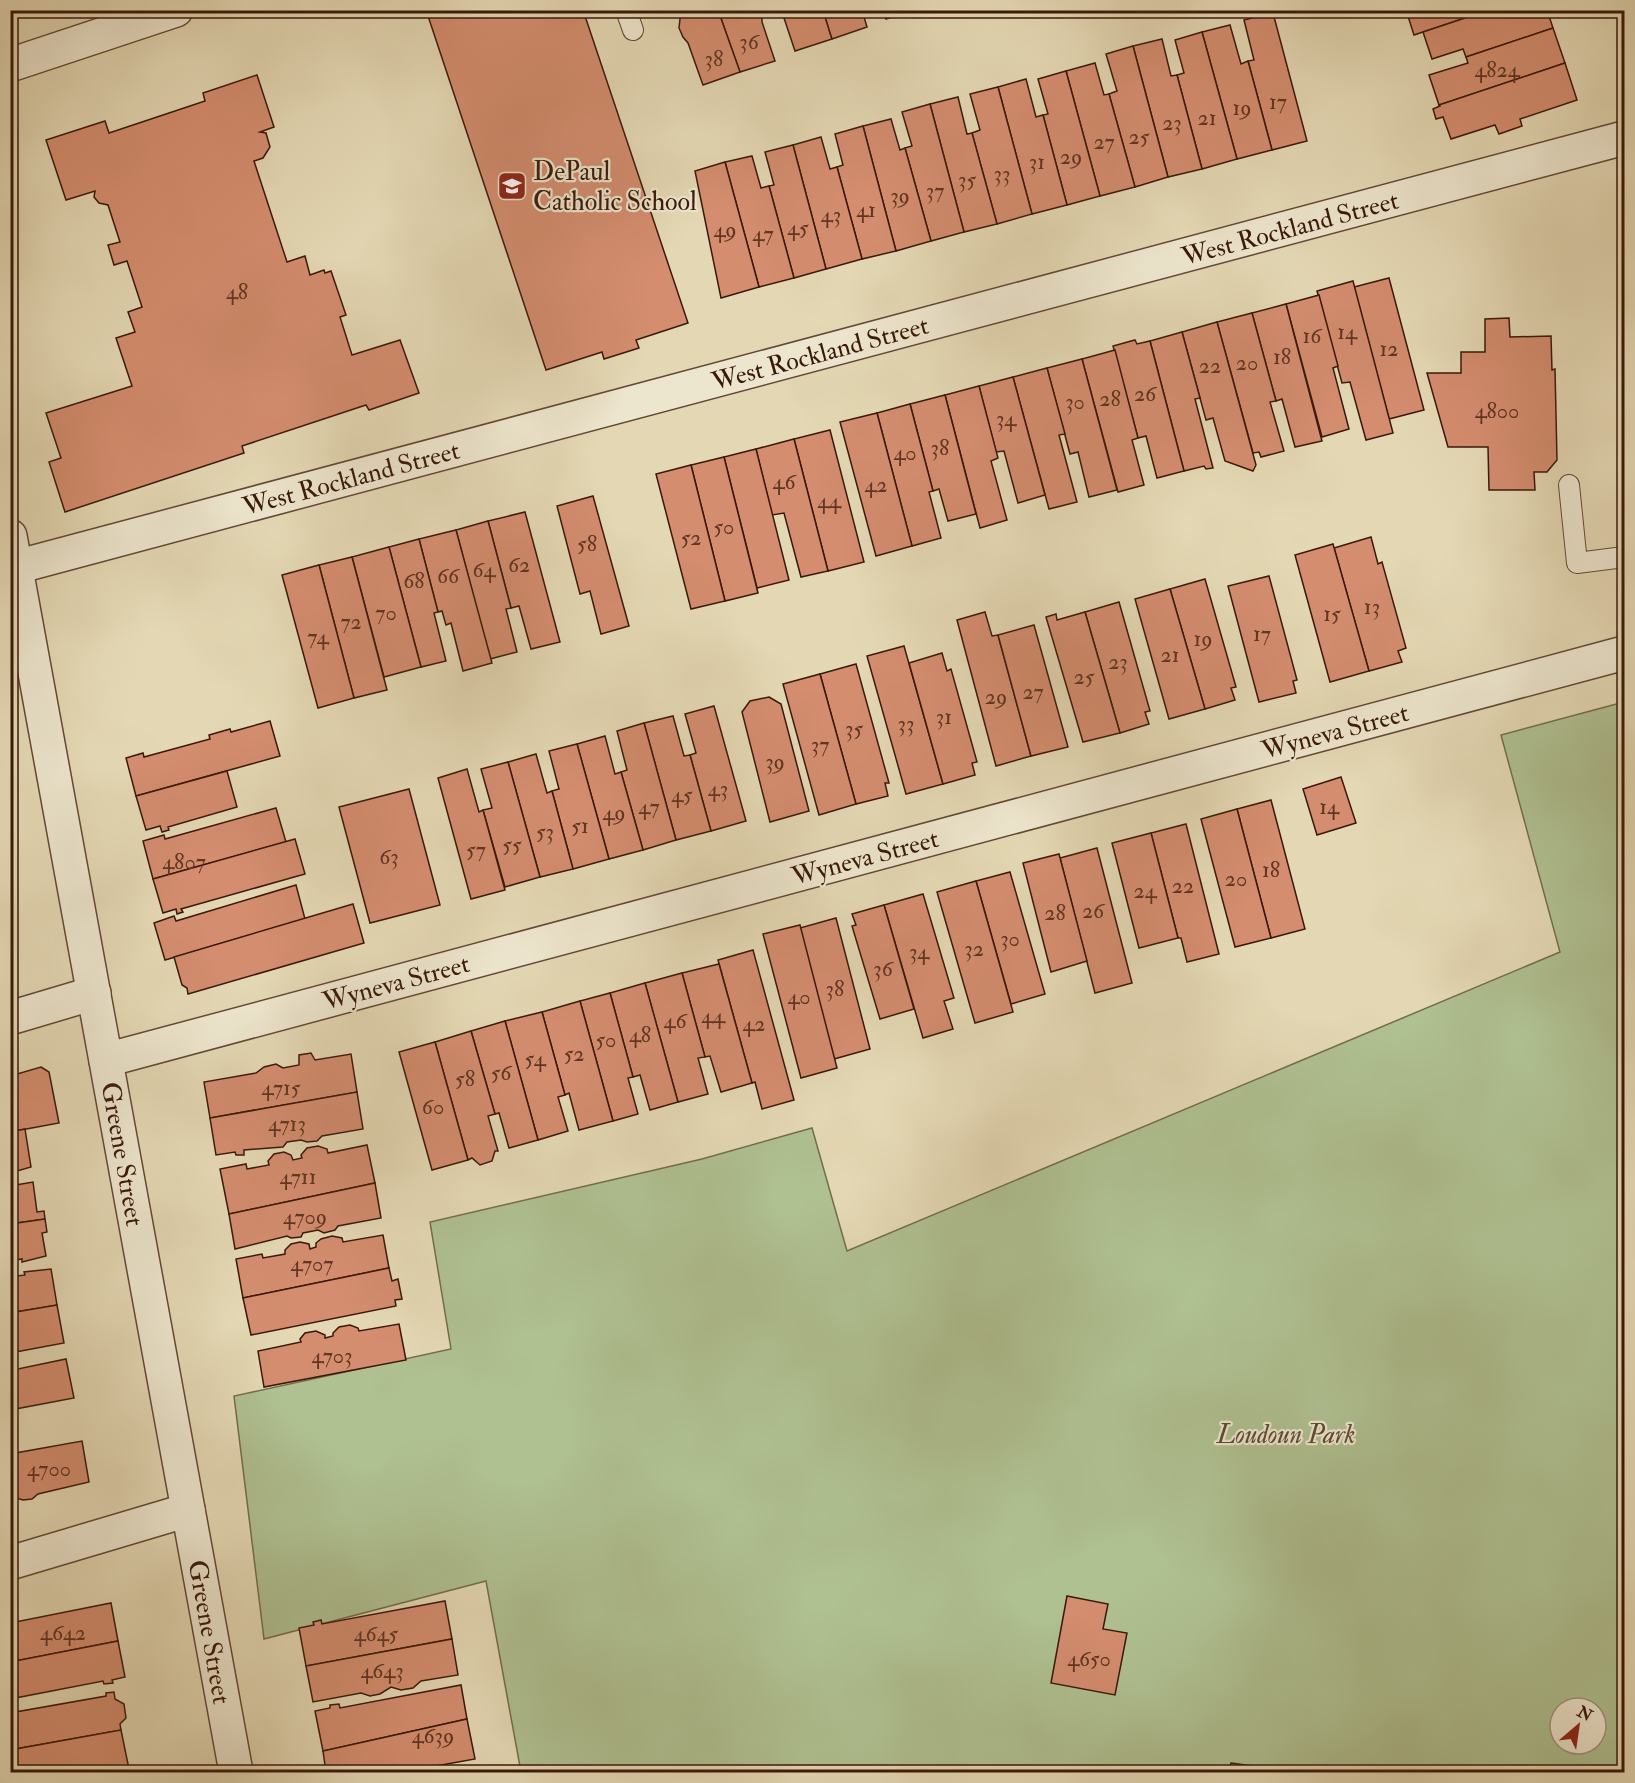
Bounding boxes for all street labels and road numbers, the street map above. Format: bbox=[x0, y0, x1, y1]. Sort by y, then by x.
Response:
street label: West Rockland Street bbox=[1177, 185, 1402, 274]
street label: West Rockland Street bbox=[707, 310, 932, 399]
street label: West Rockland Street bbox=[238, 435, 463, 524]
street label: Wyneva Street bbox=[1257, 697, 1412, 767]
street label: Wyneva Street bbox=[787, 823, 942, 893]
street label: Wyneva Street bbox=[318, 948, 473, 1018]
street label: Greene Street bbox=[94, 1080, 150, 1229]
street label: Greene Street bbox=[181, 1558, 237, 1707]

